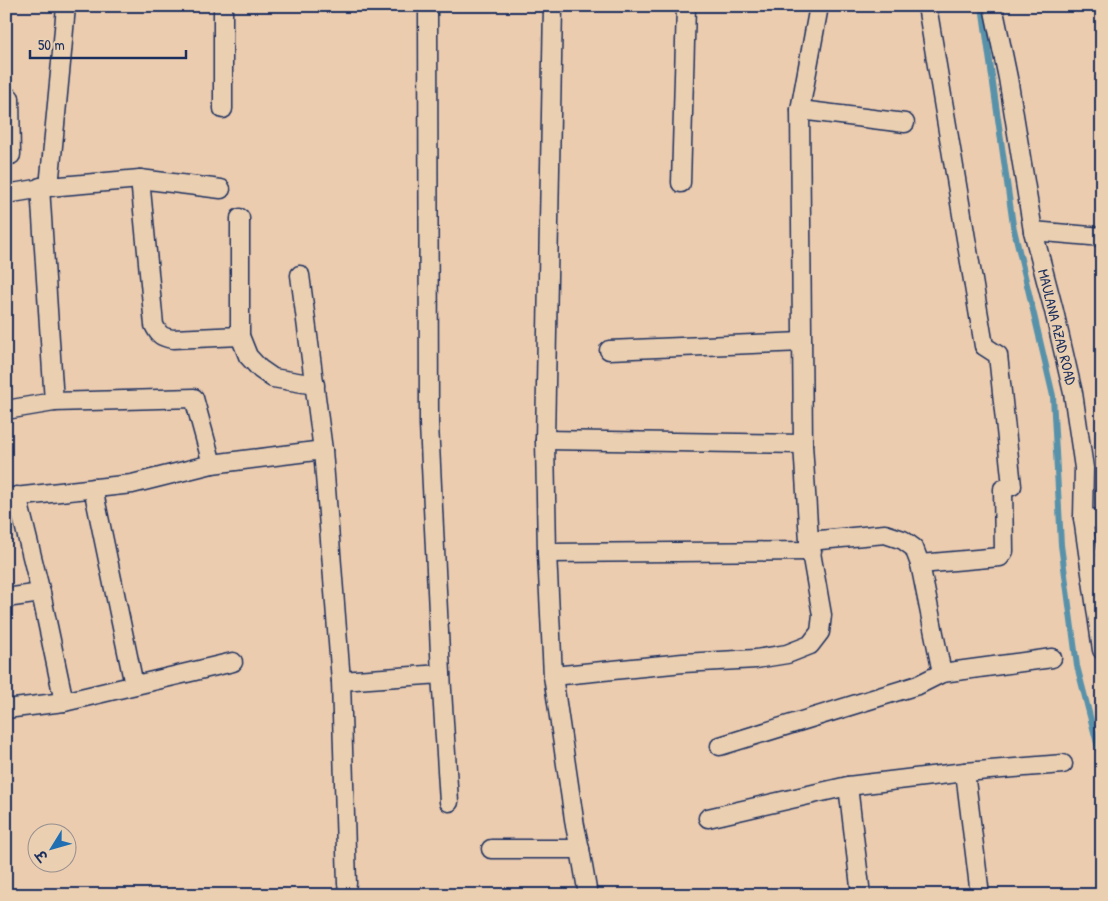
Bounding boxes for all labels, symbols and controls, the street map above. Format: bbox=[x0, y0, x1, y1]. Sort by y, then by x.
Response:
scale bar bbox=[30, 28, 186, 60]
text: 50 m bbox=[38, 34, 65, 55]
street label: MAULANA AZAD ROAD bbox=[1033, 267, 1082, 388]
north arrow bbox=[28, 824, 78, 874]
text: उ bbox=[30, 845, 53, 867]

